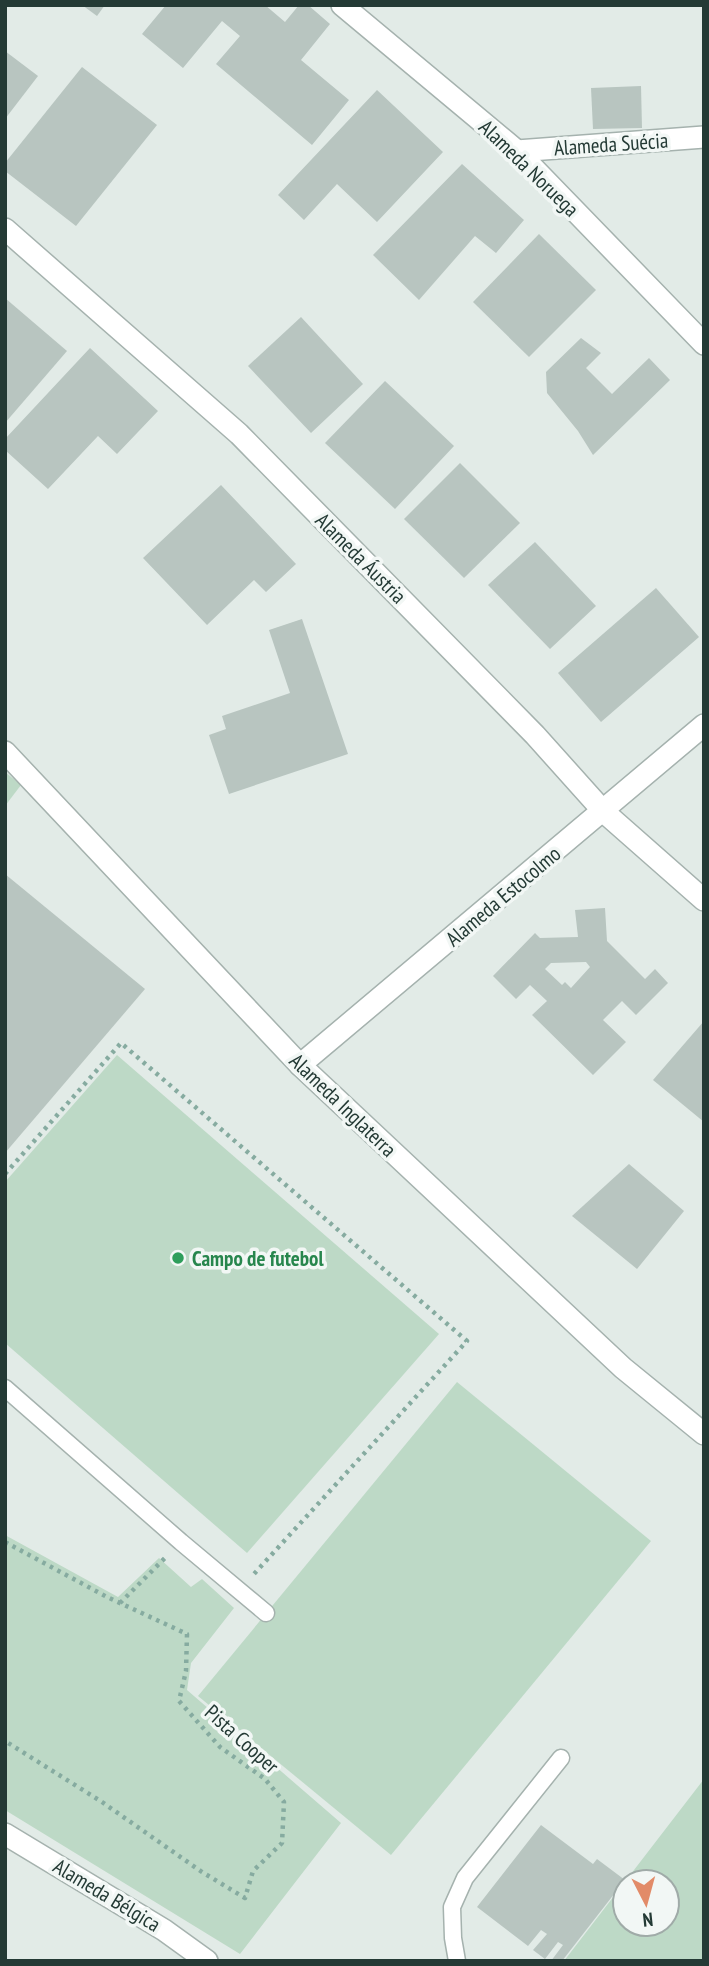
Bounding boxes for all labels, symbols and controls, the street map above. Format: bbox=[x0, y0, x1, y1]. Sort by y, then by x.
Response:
street label: Alameda Noruega bbox=[473, 114, 585, 222]
street label: Alameda Suécia bbox=[553, 127, 669, 161]
street label: Alameda Áustria bbox=[310, 507, 412, 609]
street label: Alameda Estocolmo bbox=[440, 840, 566, 952]
street label: Alameda Inglaterra bbox=[284, 1047, 402, 1163]
place label: Campo de futebol bbox=[192, 1245, 324, 1272]
marker: Campo de futebol bbox=[170, 1250, 186, 1266]
street label: Pista Cooper bbox=[199, 1699, 285, 1779]
street label: Alameda Bélgica bbox=[48, 1852, 166, 1938]
north arrow bbox=[611, 1868, 681, 1938]
text: N bbox=[641, 1907, 654, 1932]

